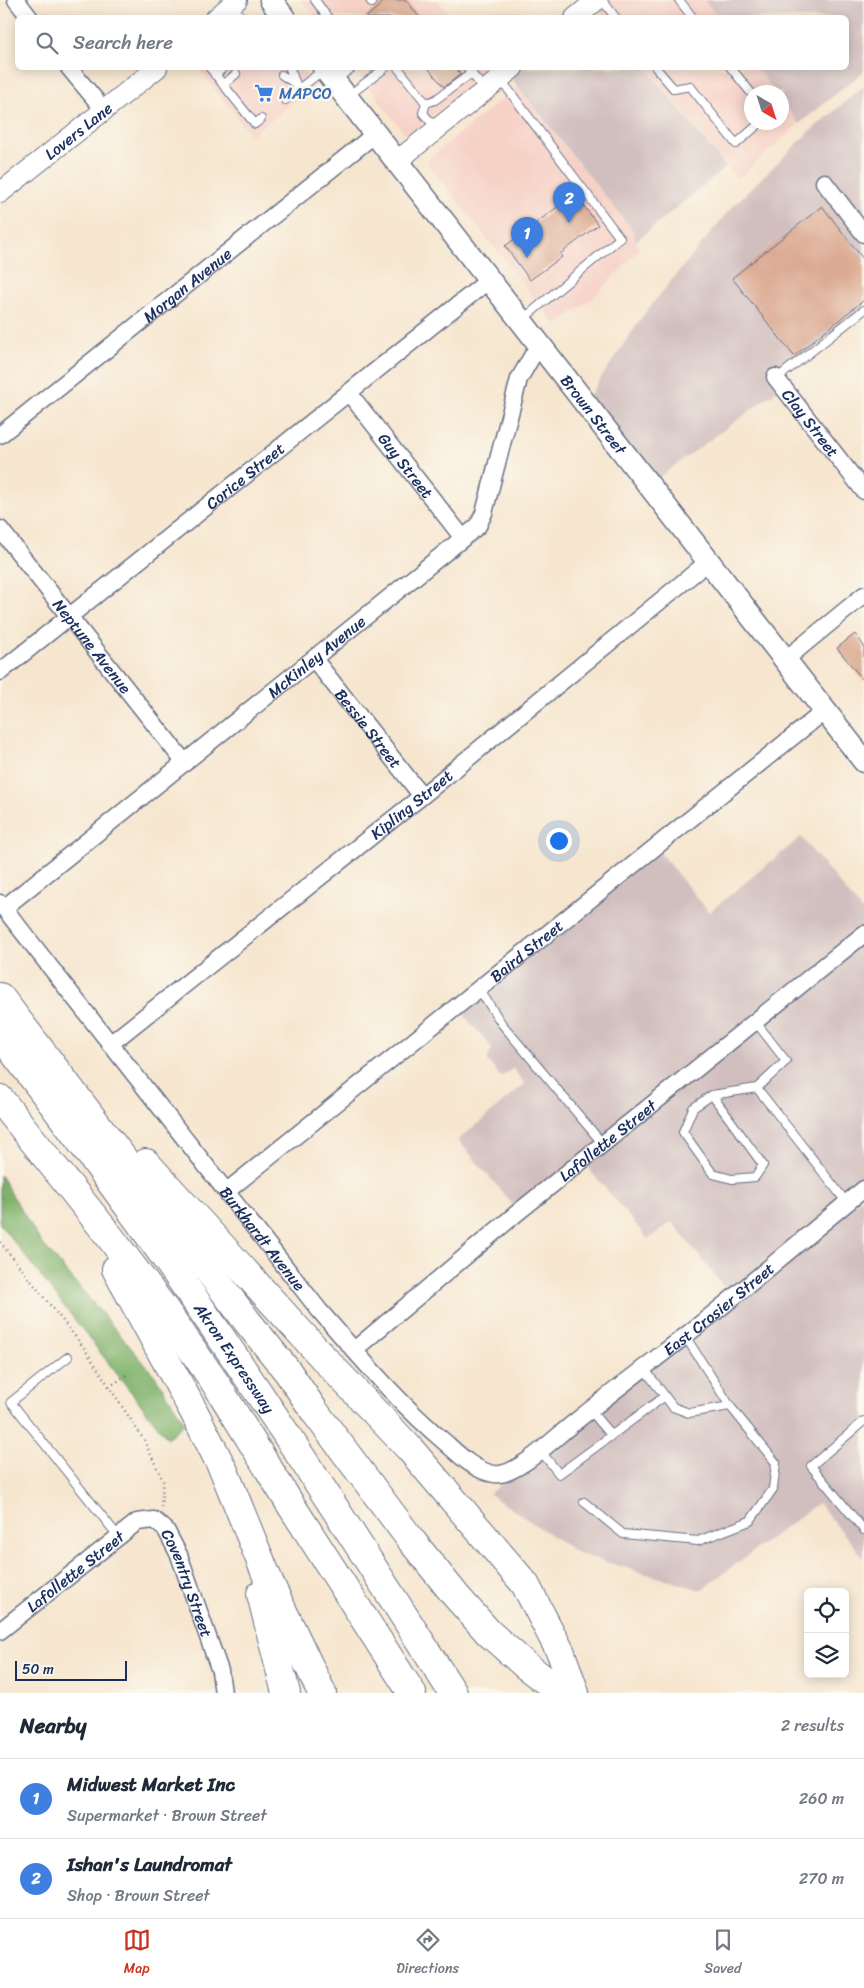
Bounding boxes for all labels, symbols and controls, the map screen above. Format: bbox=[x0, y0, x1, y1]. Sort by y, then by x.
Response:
search box bbox=[15, 15, 849, 70]
text: Search here bbox=[73, 26, 173, 59]
icon: search bbox=[33, 29, 61, 57]
place label: MAPCO bbox=[279, 79, 332, 108]
supermarket icon: MAPCO bbox=[253, 82, 275, 104]
north arrow bbox=[744, 85, 789, 130]
street label: Lovers Lane bbox=[38, 94, 119, 167]
pin: 2 bbox=[553, 182, 585, 223]
pin: 1 bbox=[511, 217, 543, 258]
street label: Morgan Avenue bbox=[136, 240, 238, 330]
street label: Brown Street bbox=[553, 368, 635, 461]
street label: Clay Street bbox=[774, 382, 847, 464]
street label: Guy Street bbox=[370, 426, 441, 505]
street label: Corice Street bbox=[199, 434, 291, 517]
street label: Neptune Avenue bbox=[45, 592, 140, 700]
street label: McKinley Avenue bbox=[260, 607, 372, 705]
street label: Bessie Street bbox=[327, 681, 410, 775]
street label: Kipling Street bbox=[363, 762, 459, 847]
your location bbox=[546, 828, 572, 854]
street label: Baird Street bbox=[483, 912, 570, 990]
street label: Lafollette Street bbox=[552, 1091, 663, 1189]
street label: Burkhardt Avenue bbox=[212, 1179, 314, 1297]
street label: East Crosier Street bbox=[656, 1255, 781, 1363]
street label: Akron Expressway bbox=[186, 1296, 283, 1420]
street label: Lafollette Street bbox=[19, 1522, 131, 1620]
street label: Coventry Street bbox=[153, 1523, 221, 1641]
map controls bbox=[804, 1588, 849, 1678]
button: locate bbox=[804, 1588, 849, 1633]
button: layers bbox=[804, 1633, 849, 1678]
text: 50 m bbox=[22, 1657, 54, 1682]
scale bar bbox=[15, 1658, 128, 1681]
text: Nearby bbox=[20, 1707, 86, 1745]
text: 2 results bbox=[781, 1711, 844, 1740]
text: Midwest Market Inc bbox=[67, 1768, 235, 1801]
text: 1 bbox=[33, 1784, 39, 1813]
text: 260 m bbox=[799, 1784, 844, 1813]
text: Supermarket · Brown Street bbox=[67, 1801, 267, 1830]
text: Ishan's Laundromat bbox=[67, 1848, 232, 1881]
text: 2 bbox=[31, 1864, 41, 1893]
text: 270 m bbox=[799, 1864, 844, 1893]
text: Shop · Brown Street bbox=[67, 1881, 210, 1910]
tab: Map bbox=[123, 1926, 151, 1981]
tab: Directions bbox=[396, 1926, 459, 1981]
tab: Saved bbox=[704, 1926, 741, 1981]

